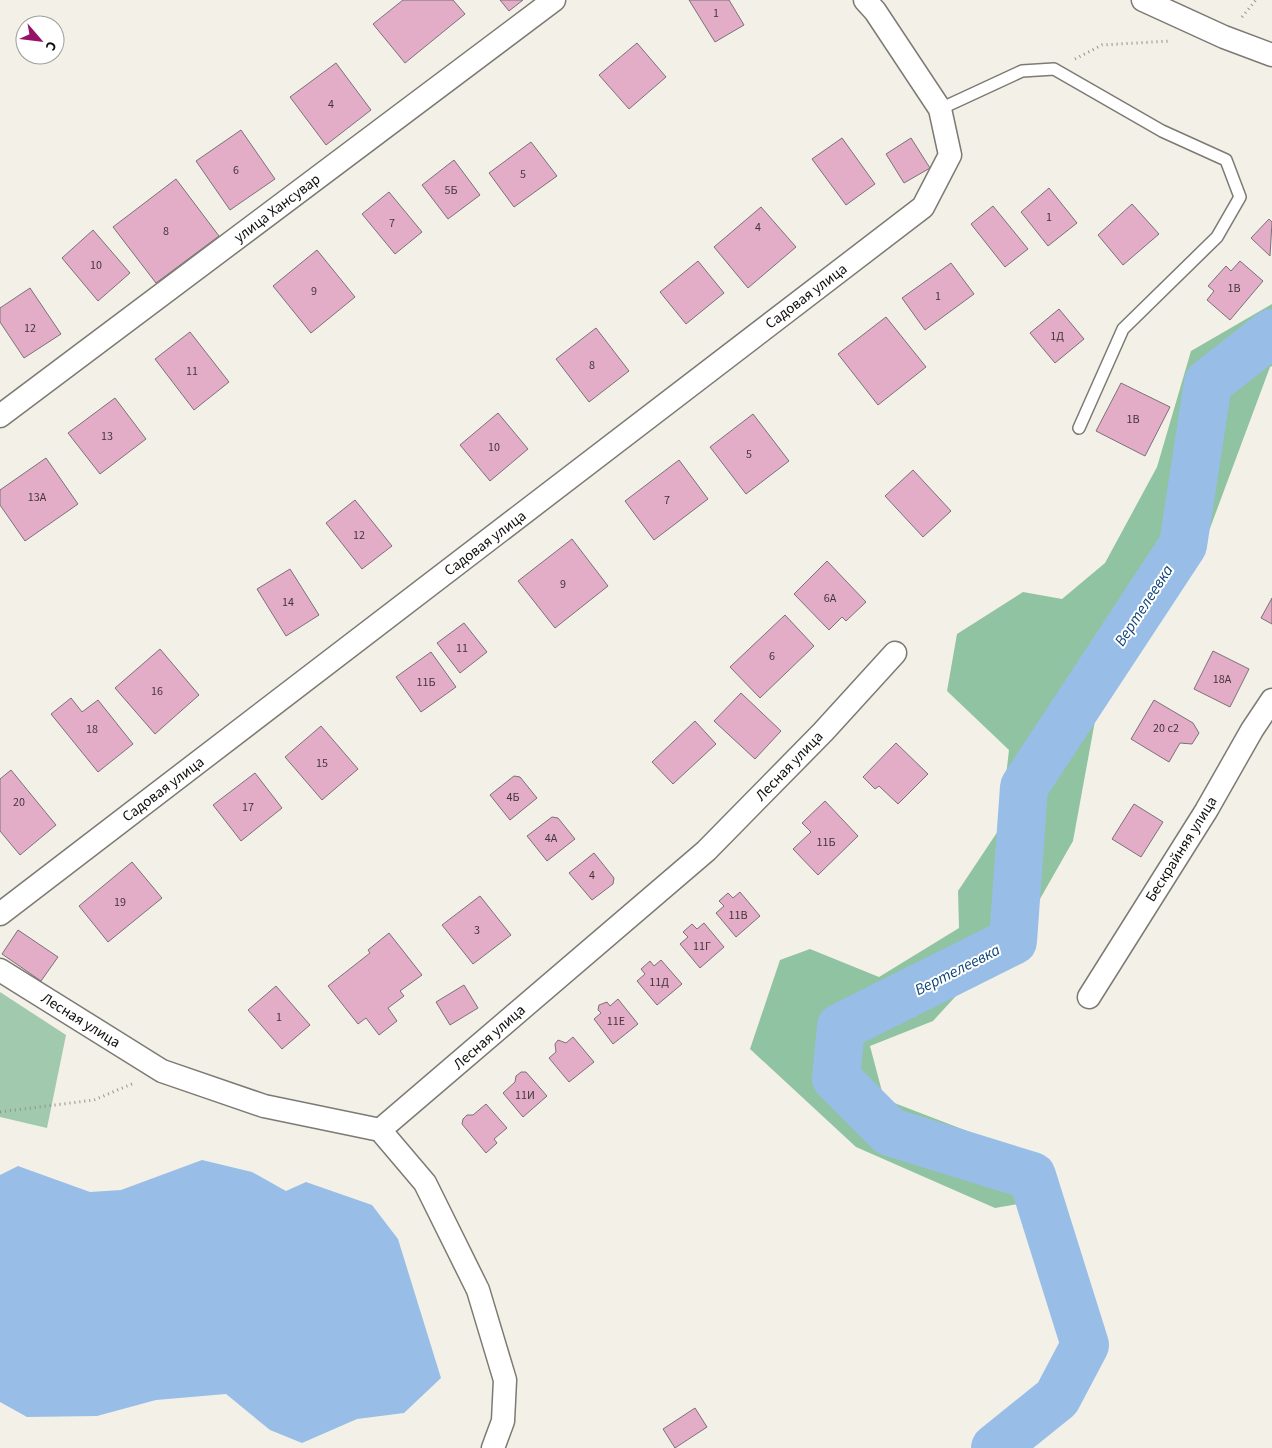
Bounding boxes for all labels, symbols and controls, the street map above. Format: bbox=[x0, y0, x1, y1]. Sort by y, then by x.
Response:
house number: 1 bbox=[713, 5, 719, 22]
north arrow bbox=[15, 15, 65, 65]
text: С bbox=[40, 37, 61, 54]
house number: 4 bbox=[328, 96, 334, 113]
house number: 6 bbox=[233, 162, 239, 179]
house number: 5 bbox=[520, 166, 526, 183]
street label: улица Хансувар bbox=[230, 169, 325, 248]
house number: 5Б bbox=[445, 182, 457, 199]
house number: 1 bbox=[1046, 209, 1052, 226]
house number: 7 bbox=[389, 215, 395, 232]
house number: 4 bbox=[755, 219, 761, 236]
house number: 8 bbox=[163, 223, 169, 240]
house number: 10 bbox=[90, 257, 102, 274]
street label: Садовая улица bbox=[761, 259, 852, 334]
house number: 1В bbox=[1227, 280, 1241, 297]
house number: 9 bbox=[311, 283, 317, 300]
house number: 1 bbox=[935, 288, 941, 305]
house number: 12 bbox=[24, 320, 36, 337]
house number: 1Д bbox=[1050, 328, 1064, 345]
house number: 8 bbox=[589, 357, 595, 374]
house number: 11 bbox=[186, 363, 198, 380]
house number: 1В bbox=[1126, 411, 1140, 428]
house number: 13 bbox=[101, 428, 113, 445]
house number: 10 bbox=[488, 439, 500, 456]
house number: 5 bbox=[746, 446, 752, 463]
house number: 13А bbox=[28, 489, 47, 506]
house number: 7 bbox=[664, 492, 670, 509]
street label: Садовая улица bbox=[440, 506, 531, 581]
house number: 12 bbox=[353, 527, 365, 544]
water label: Вертелеевка bbox=[1109, 560, 1179, 651]
house number: 9 bbox=[560, 576, 566, 593]
house number: 6А bbox=[824, 590, 837, 607]
house number: 14 bbox=[282, 594, 294, 611]
house number: 11 bbox=[456, 640, 468, 657]
house number: 6 bbox=[769, 648, 775, 665]
house number: 18А bbox=[1213, 671, 1232, 688]
house number: 11Б bbox=[417, 674, 435, 691]
house number: 16 bbox=[151, 683, 163, 700]
house number: 20 с2 bbox=[1153, 720, 1179, 737]
house number: 18 bbox=[86, 721, 98, 738]
street label: Лесная улица bbox=[751, 727, 828, 806]
street label: Садовая улица bbox=[118, 752, 209, 827]
house number: 15 bbox=[316, 755, 328, 772]
house number: 4Б bbox=[507, 789, 519, 806]
street label: Бескрайняя улица bbox=[1141, 792, 1222, 906]
house number: 20 bbox=[13, 794, 25, 811]
house number: 17 bbox=[242, 799, 254, 816]
house number: 4А bbox=[545, 830, 558, 847]
house number: 11Б bbox=[817, 834, 835, 851]
house number: 4 bbox=[589, 867, 595, 884]
house number: 19 bbox=[114, 894, 126, 911]
house number: 11В bbox=[729, 907, 747, 924]
house number: 3 bbox=[474, 922, 480, 939]
house number: 11Г bbox=[693, 938, 711, 955]
water label: Вертелеевка bbox=[911, 939, 1004, 1001]
house number: 11Д bbox=[649, 974, 669, 991]
street label: Лесная улица bbox=[37, 988, 124, 1053]
street label: Лесная улица bbox=[449, 1000, 530, 1075]
house number: 1 bbox=[276, 1009, 282, 1026]
house number: 11Е bbox=[607, 1013, 625, 1030]
house number: 11И bbox=[515, 1087, 535, 1104]

